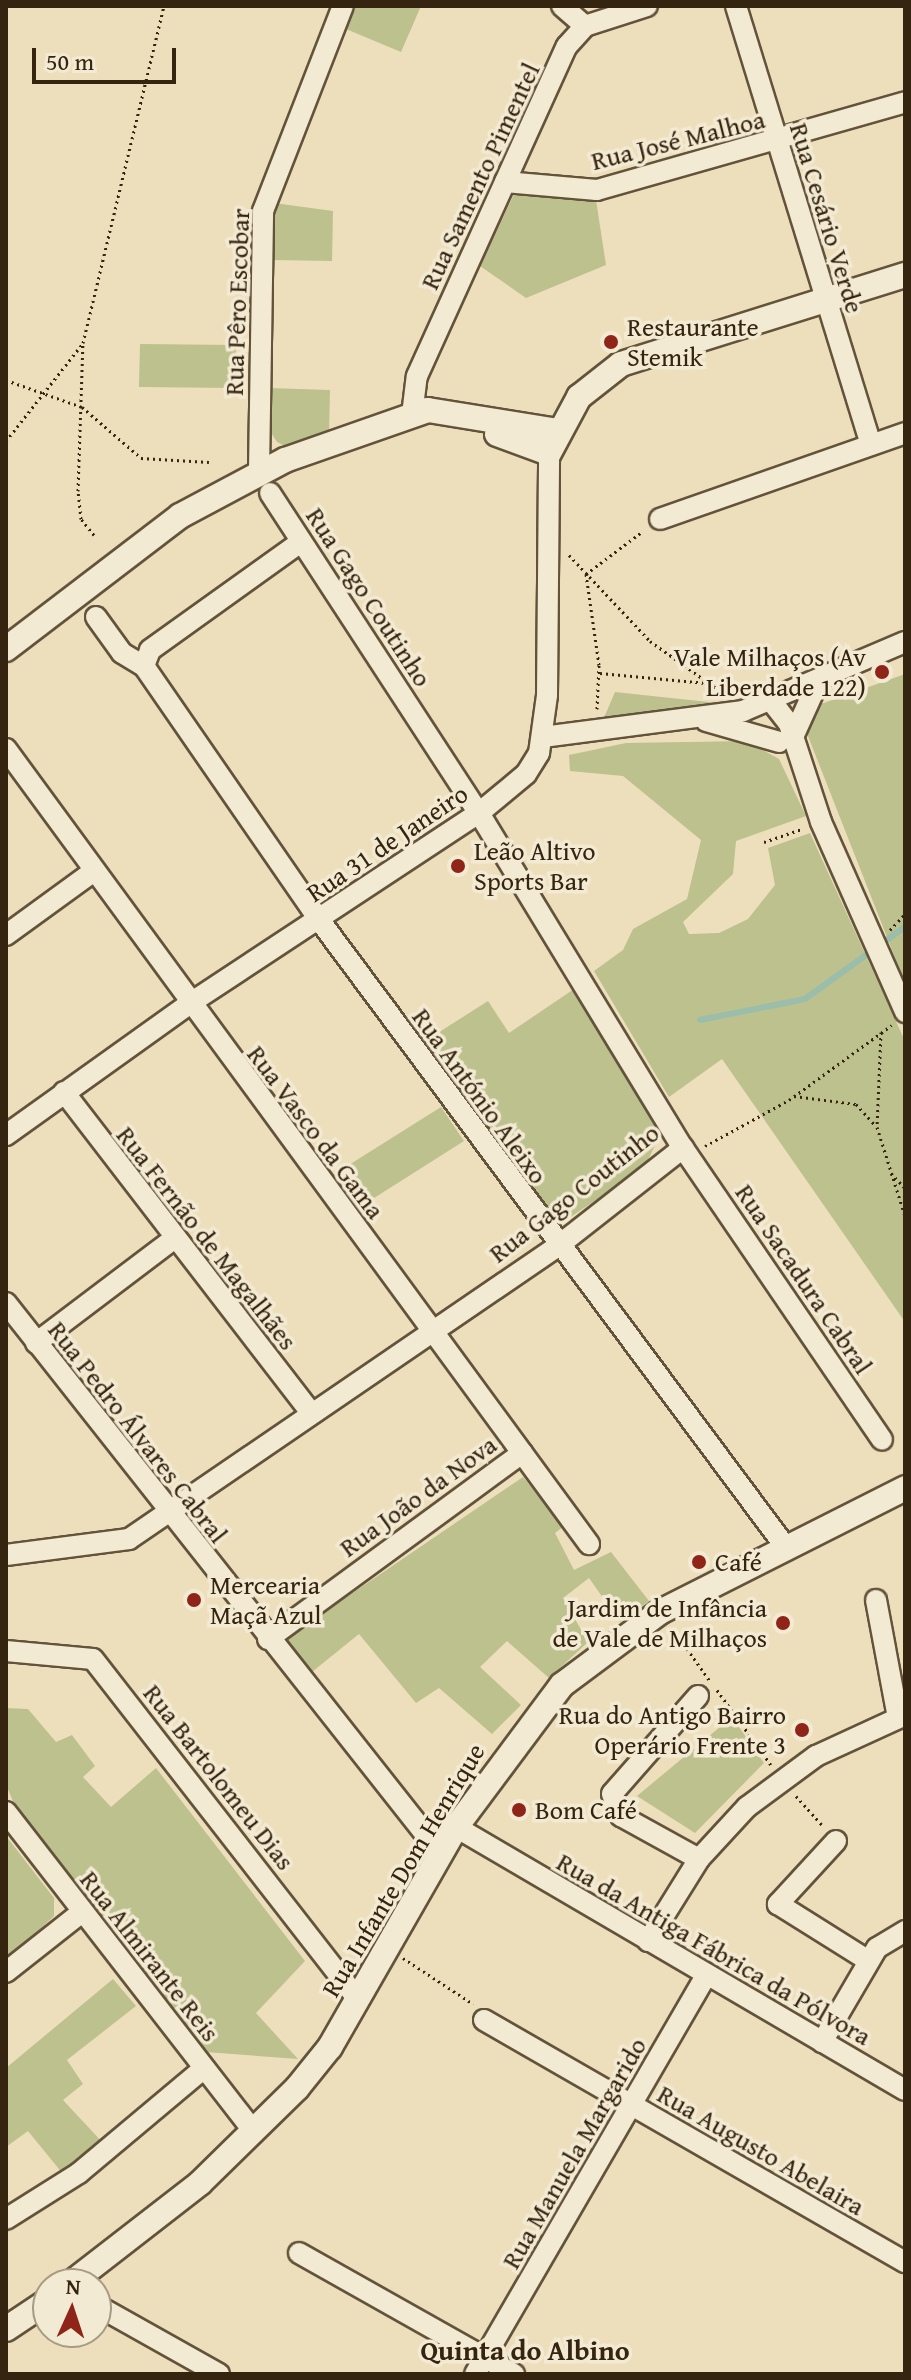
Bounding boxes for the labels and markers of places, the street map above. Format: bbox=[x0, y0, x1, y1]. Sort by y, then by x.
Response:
place label: Restaurante Stemik bbox=[627, 311, 759, 372]
marker: Restaurante Stemik bbox=[602, 333, 620, 351]
place label: Vale Milhaços (Av Liberdade 122) bbox=[674, 641, 866, 702]
marker: Vale Milhaços (Av Liberdade 122) bbox=[873, 663, 891, 681]
place label: Leão Altivo Sports Bar bbox=[474, 835, 595, 896]
marker: Leão Altivo Sports Bar bbox=[449, 857, 467, 875]
place label: Café bbox=[715, 1546, 762, 1578]
marker: Café bbox=[690, 1553, 708, 1571]
place label: Mercearia Maçã Azul bbox=[210, 1569, 322, 1630]
marker: Mercearia Maçã Azul bbox=[185, 1591, 203, 1609]
place label: Jardim de Infância de Vale de Milhaços bbox=[552, 1592, 767, 1654]
marker: Jardim de Infância de Vale de Milhaços bbox=[774, 1614, 792, 1632]
place label: Rua do Antigo Bairro Operário Frente 3 bbox=[559, 1699, 786, 1760]
marker: Rua do Antigo Bairro Operário Frente 3 bbox=[793, 1721, 811, 1739]
place label: Bom Café bbox=[535, 1794, 637, 1826]
marker: Bom Café bbox=[510, 1801, 528, 1819]

